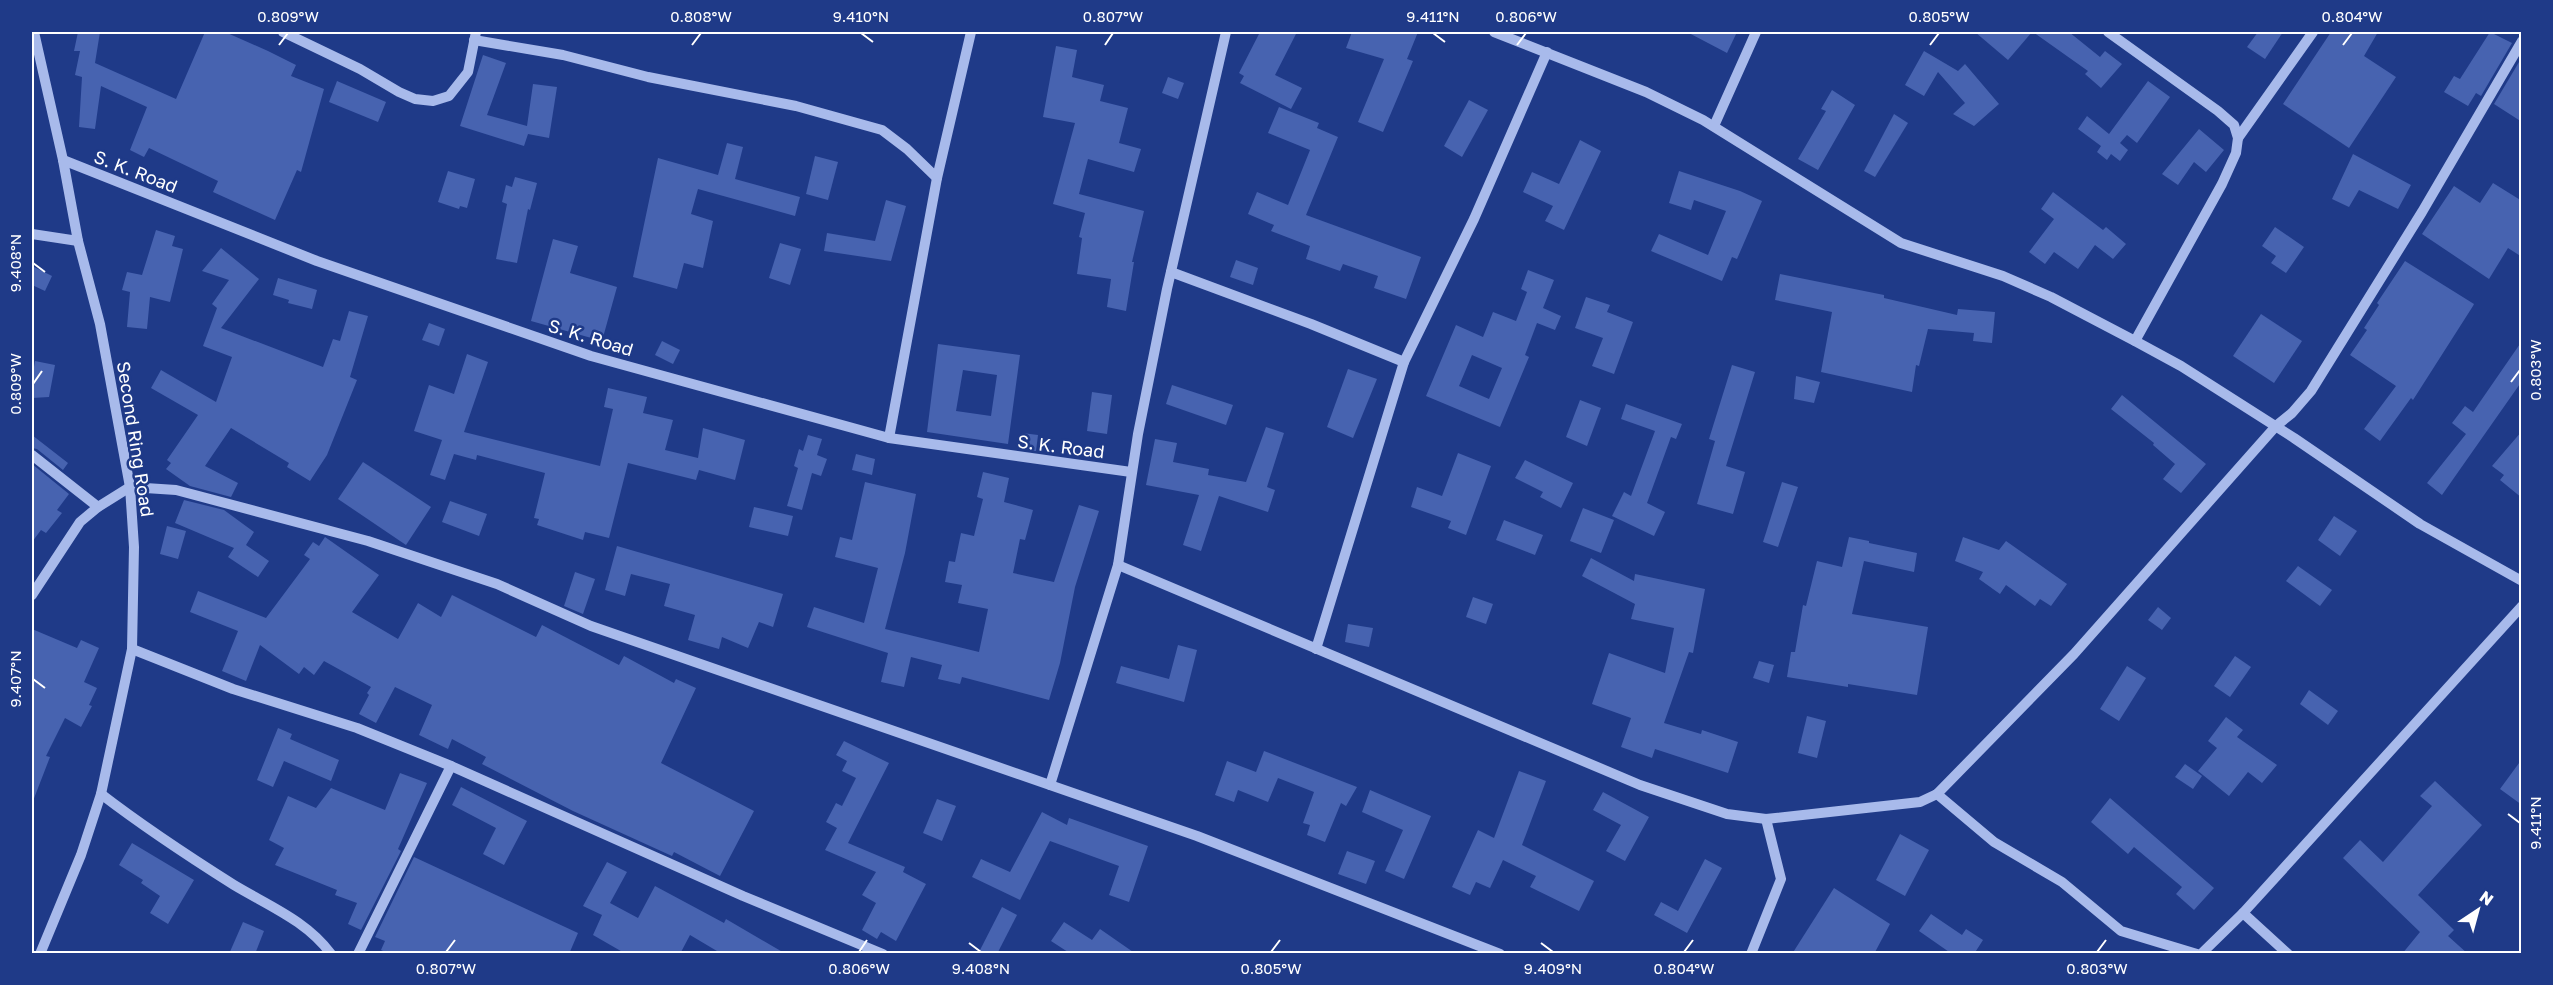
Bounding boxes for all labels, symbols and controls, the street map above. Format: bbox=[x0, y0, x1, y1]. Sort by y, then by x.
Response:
text: 0.809°W bbox=[257, 7, 319, 25]
text: 0.808°W bbox=[670, 7, 732, 25]
text: 9.410°N bbox=[833, 7, 889, 25]
text: 0.807°W bbox=[1083, 7, 1143, 25]
text: 9.411°N bbox=[1406, 7, 1460, 25]
text: 0.806°W bbox=[1495, 7, 1557, 25]
text: 0.805°W bbox=[1908, 7, 1970, 25]
text: 0.804°W bbox=[2322, 7, 2382, 25]
street label: S. K. Road bbox=[91, 145, 181, 197]
text: 9.408°N bbox=[6, 234, 24, 292]
street label: S. K. Road bbox=[546, 314, 636, 360]
text: 0.803°W bbox=[2526, 339, 2544, 401]
text: 0.809°W bbox=[6, 353, 24, 415]
street label: Second Ring Road bbox=[113, 360, 159, 518]
street label: S. K. Road bbox=[1016, 430, 1106, 462]
text: 9.407°N bbox=[6, 650, 24, 708]
text: 9.411°N bbox=[2526, 796, 2544, 850]
north arrow bbox=[2448, 880, 2508, 940]
text: N bbox=[2476, 886, 2498, 910]
text: 0.807°W bbox=[416, 959, 476, 977]
text: 0.806°W bbox=[828, 959, 890, 977]
text: 9.408°N bbox=[952, 959, 1010, 977]
text: 0.805°W bbox=[1240, 959, 1302, 977]
text: 9.409°N bbox=[1524, 959, 1582, 977]
text: 0.804°W bbox=[1654, 959, 1714, 977]
text: 0.803°W bbox=[2066, 959, 2128, 977]

